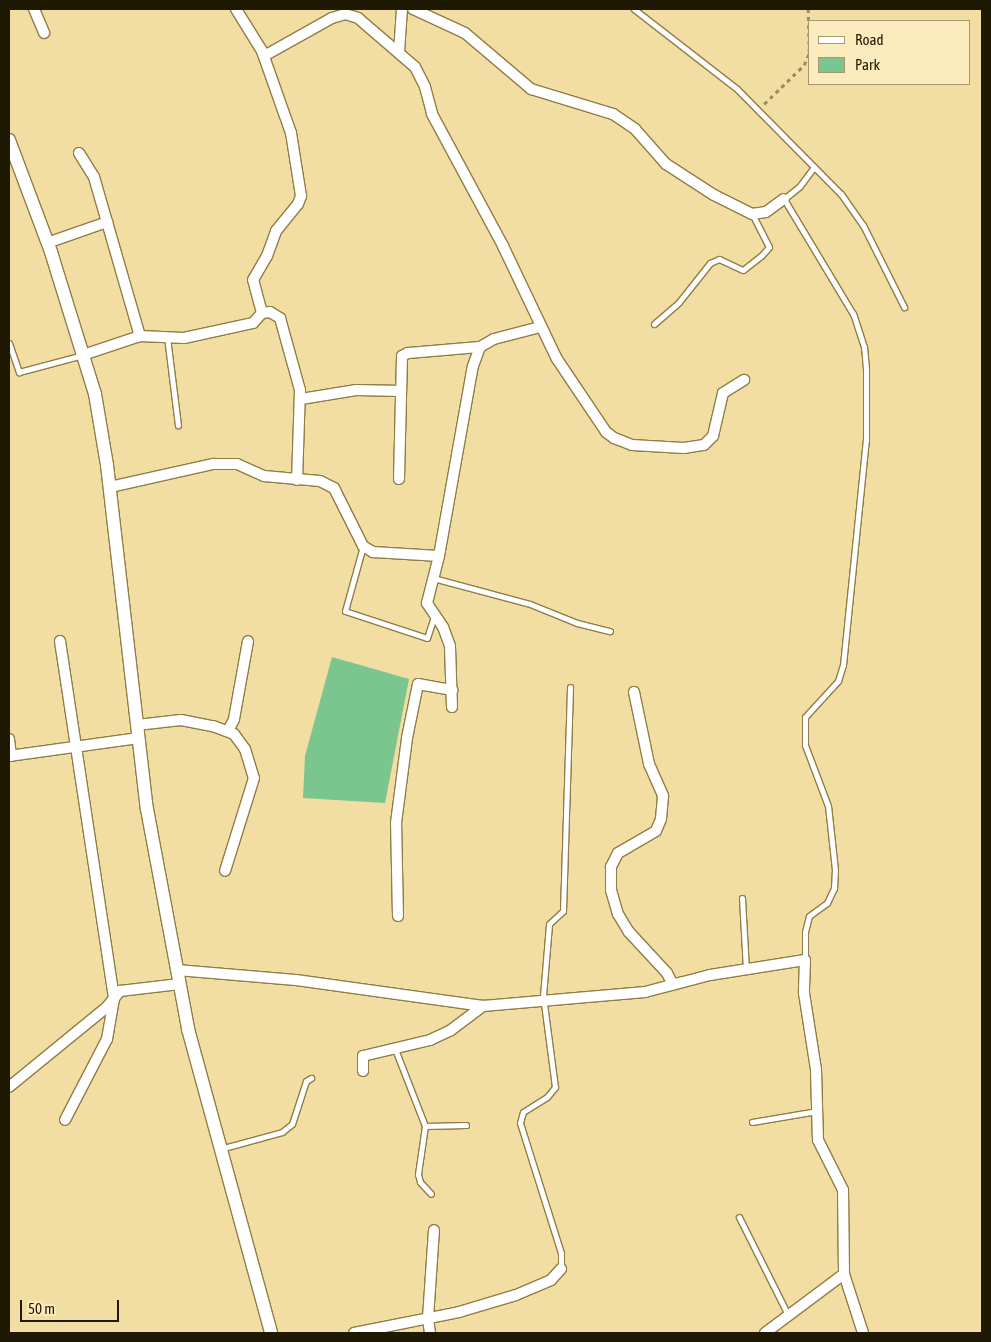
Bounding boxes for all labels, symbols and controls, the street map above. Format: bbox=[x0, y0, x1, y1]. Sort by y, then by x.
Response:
legend bbox=[808, 20, 971, 85]
text: Road bbox=[855, 31, 884, 48]
text: Park bbox=[855, 56, 880, 73]
scale bar bbox=[22, 1290, 121, 1322]
text: 50 m bbox=[28, 1300, 55, 1317]

